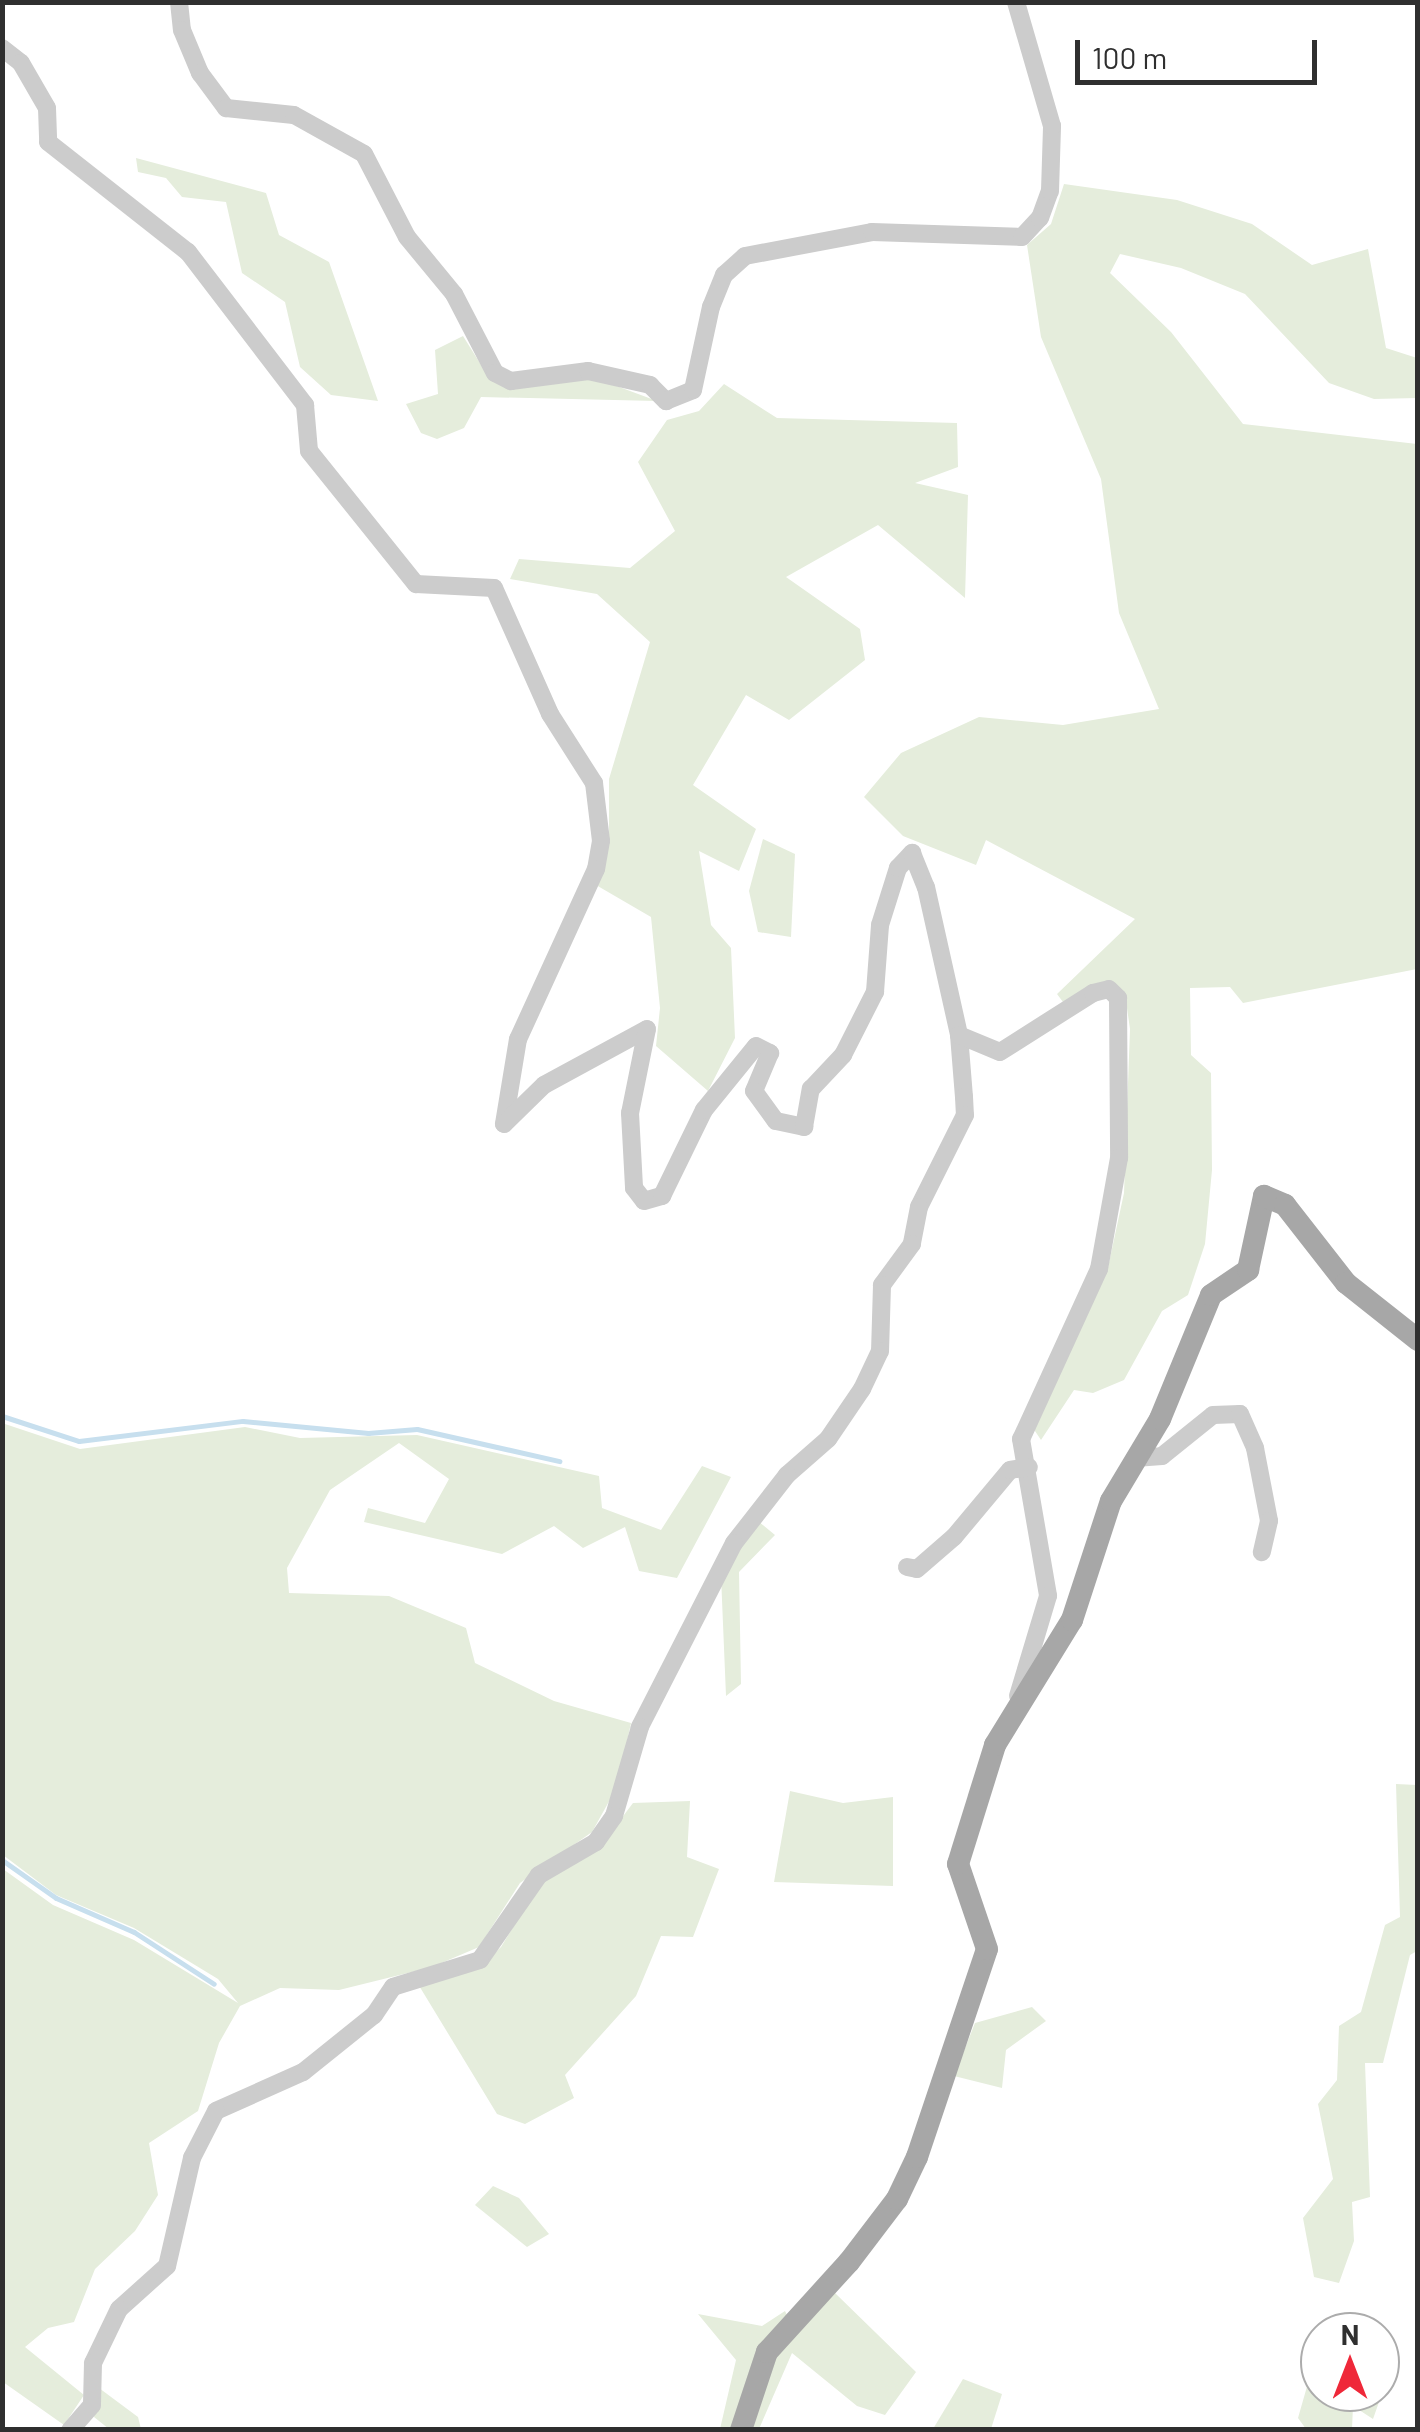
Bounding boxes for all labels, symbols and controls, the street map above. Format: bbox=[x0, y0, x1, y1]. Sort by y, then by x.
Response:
scale bar bbox=[1080, 20, 1322, 82]
text: 100 m bbox=[1092, 39, 1167, 75]
north arrow bbox=[1300, 2312, 1400, 2412]
text: N bbox=[1341, 2317, 1359, 2351]

